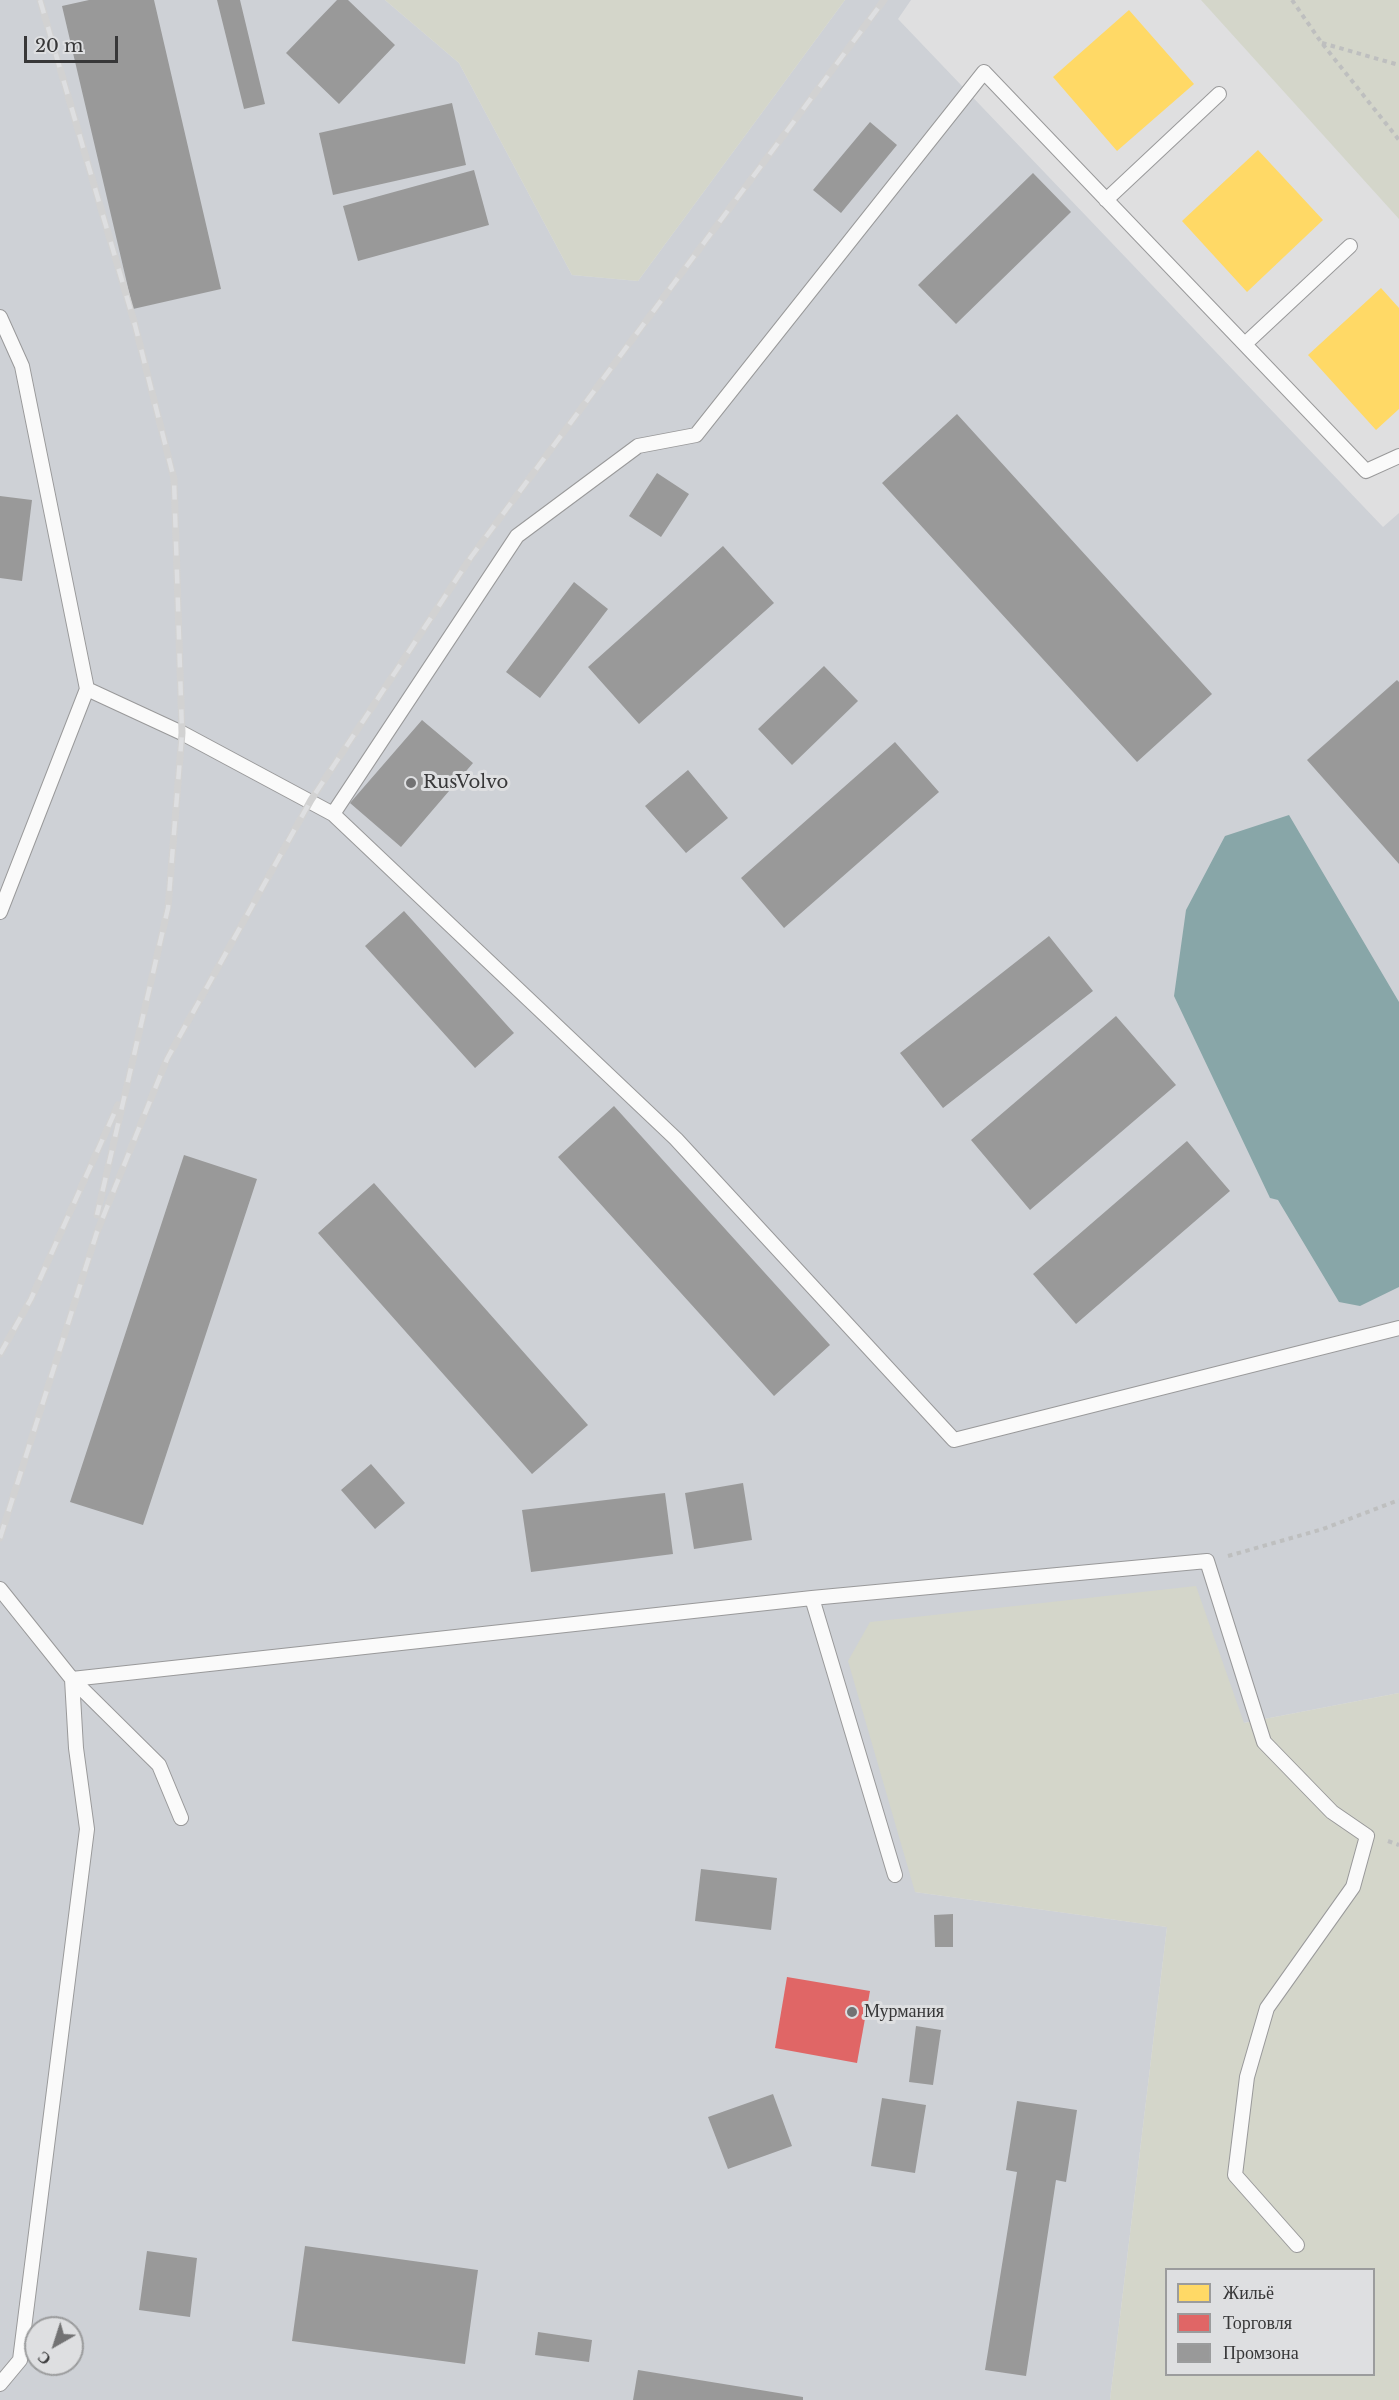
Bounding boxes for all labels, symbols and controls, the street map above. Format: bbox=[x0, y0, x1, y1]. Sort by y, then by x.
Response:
scale bar bbox=[27, 24, 122, 62]
text: 20 m bbox=[35, 35, 83, 57]
place label: RusVolvo bbox=[423, 772, 508, 794]
marker: RusVolvo bbox=[404, 776, 418, 790]
place label: Мурмания bbox=[864, 2001, 944, 2023]
marker: Мурмания bbox=[845, 2005, 859, 2019]
legend bbox=[1165, 2268, 1375, 2376]
text: Жильё bbox=[1223, 2282, 1274, 2304]
text: Торговля bbox=[1223, 2312, 1292, 2334]
north arrow bbox=[24, 2316, 84, 2376]
text: Промзона bbox=[1223, 2342, 1299, 2364]
text: С bbox=[33, 2347, 55, 2370]

